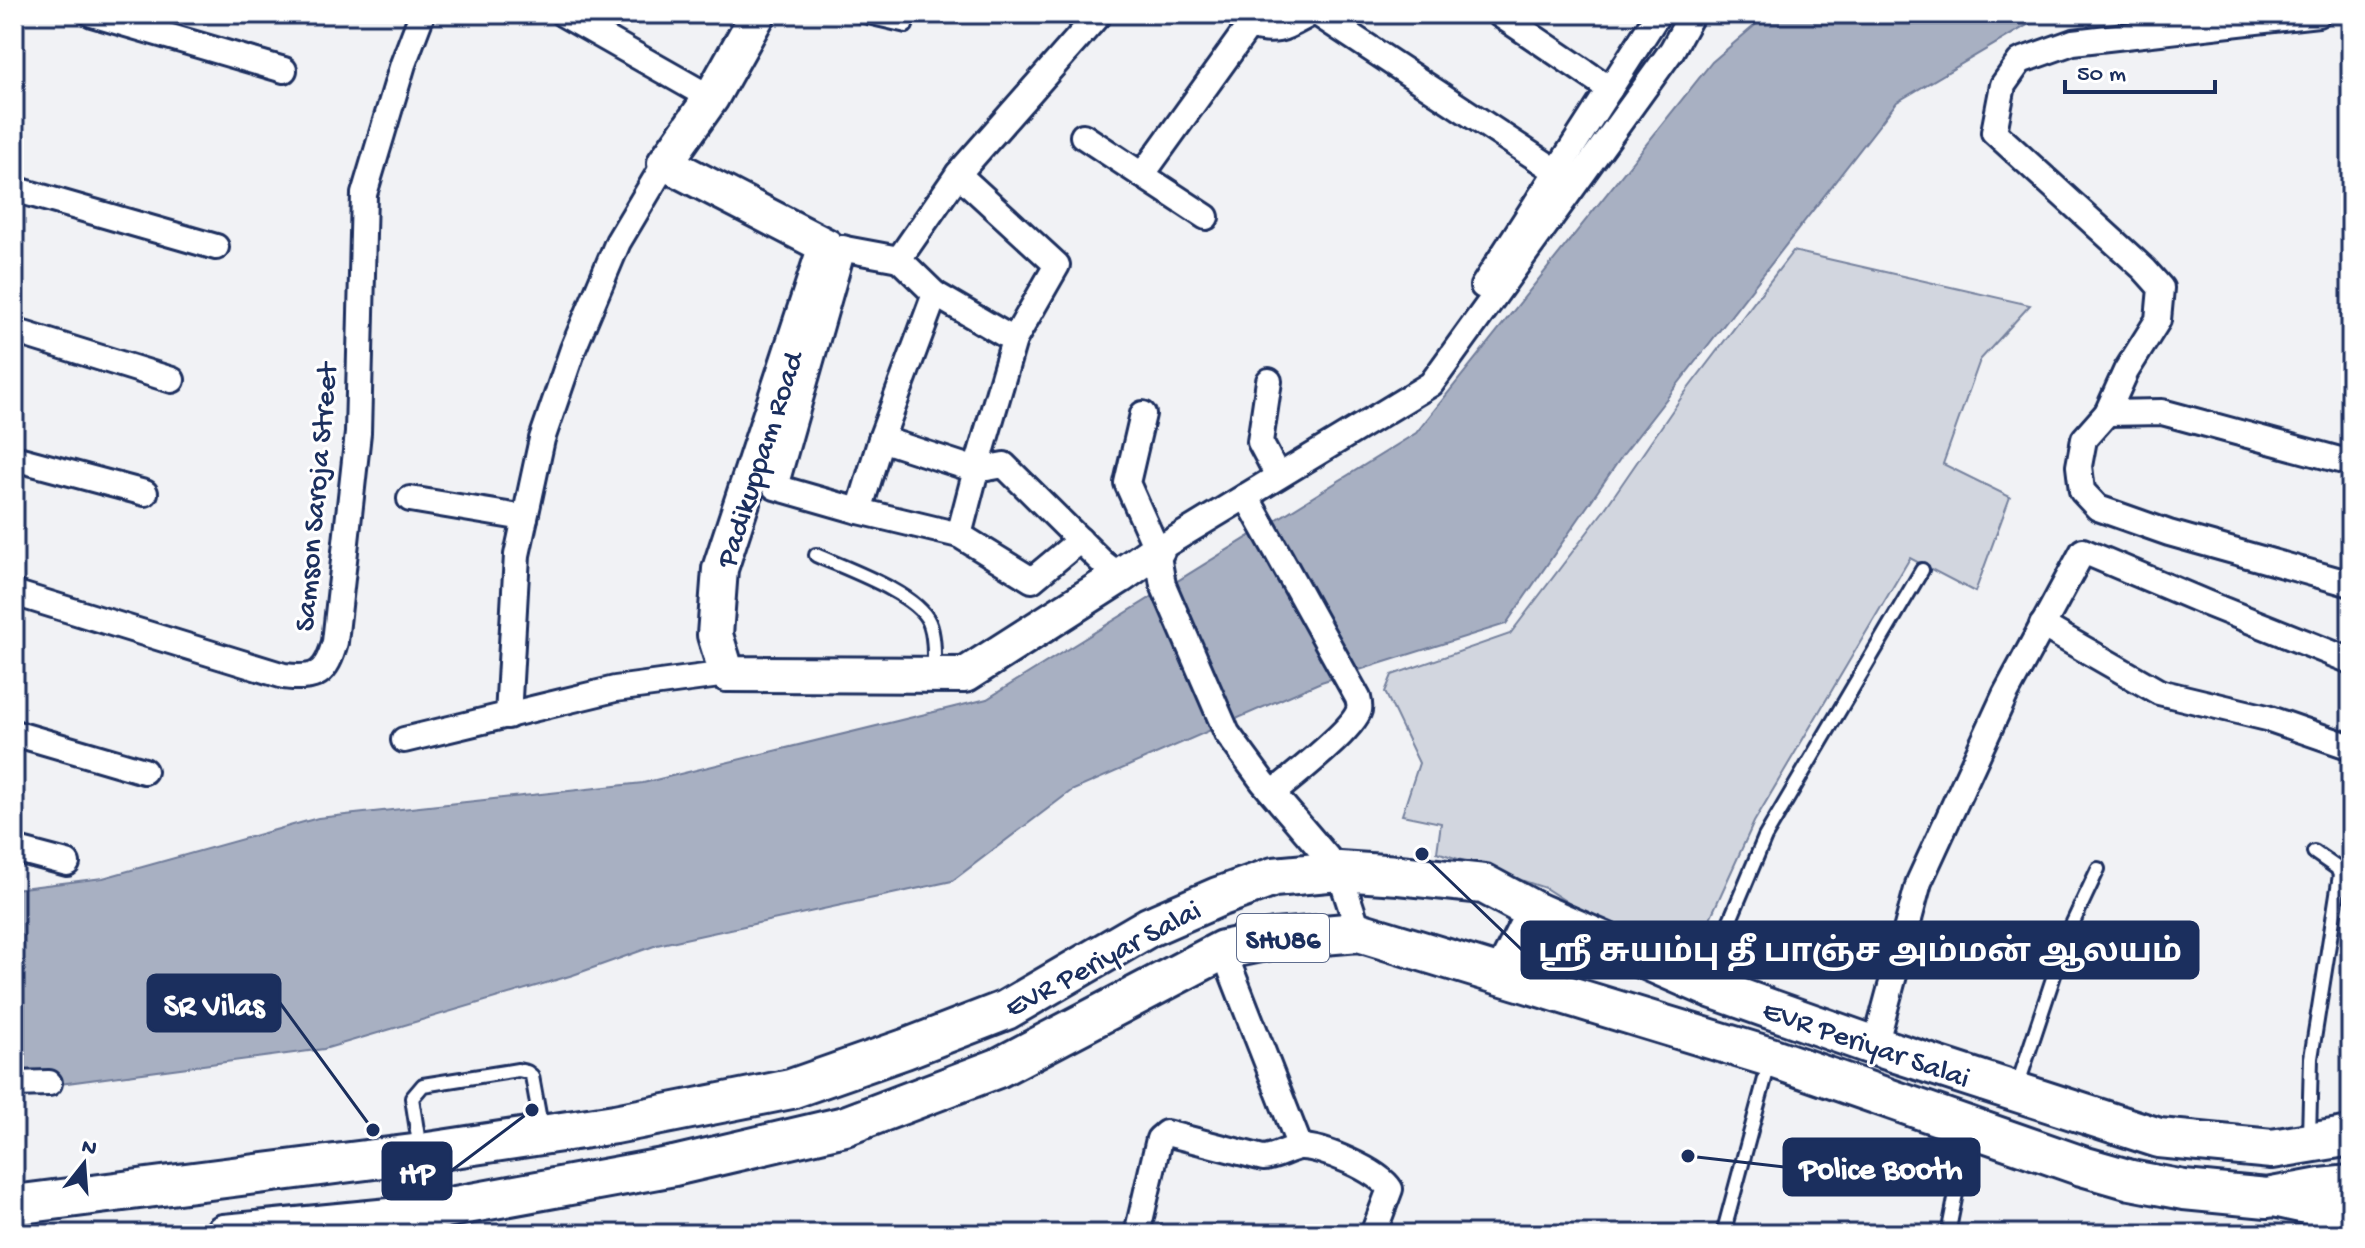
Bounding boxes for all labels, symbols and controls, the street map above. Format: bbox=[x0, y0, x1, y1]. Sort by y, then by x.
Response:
scale bar bbox=[2065, 44, 2215, 94]
text: 50 m bbox=[2077, 61, 2126, 90]
street label: Padikuppam Road bbox=[711, 346, 814, 574]
street label: Samson Saroja Street bbox=[289, 359, 348, 633]
street label: EVR Periyar Salai bbox=[1000, 895, 1208, 1027]
road number: SHU86 bbox=[1237, 914, 1329, 962]
callout: ஶ்ரீ சுயம்பு தீ பாஞ்ச அம்மன் ஆலயம் bbox=[1522, 922, 2198, 978]
text: ஶ்ரீ சுயம்பு தீ பாஞ்ச அம்மன் ஆலயம் bbox=[1538, 933, 2182, 974]
callout: SR Vilas bbox=[148, 975, 280, 1031]
text: SR Vilas bbox=[164, 989, 266, 1027]
street label: EVR Periyar Salai bbox=[1757, 994, 1974, 1098]
north arrow bbox=[44, 1124, 124, 1204]
text: N bbox=[78, 1134, 99, 1163]
callout: Police Booth bbox=[1784, 1139, 1979, 1195]
callout: HP bbox=[383, 1143, 451, 1199]
text: Police Booth bbox=[1797, 1153, 1963, 1191]
text: HP bbox=[399, 1157, 436, 1195]

